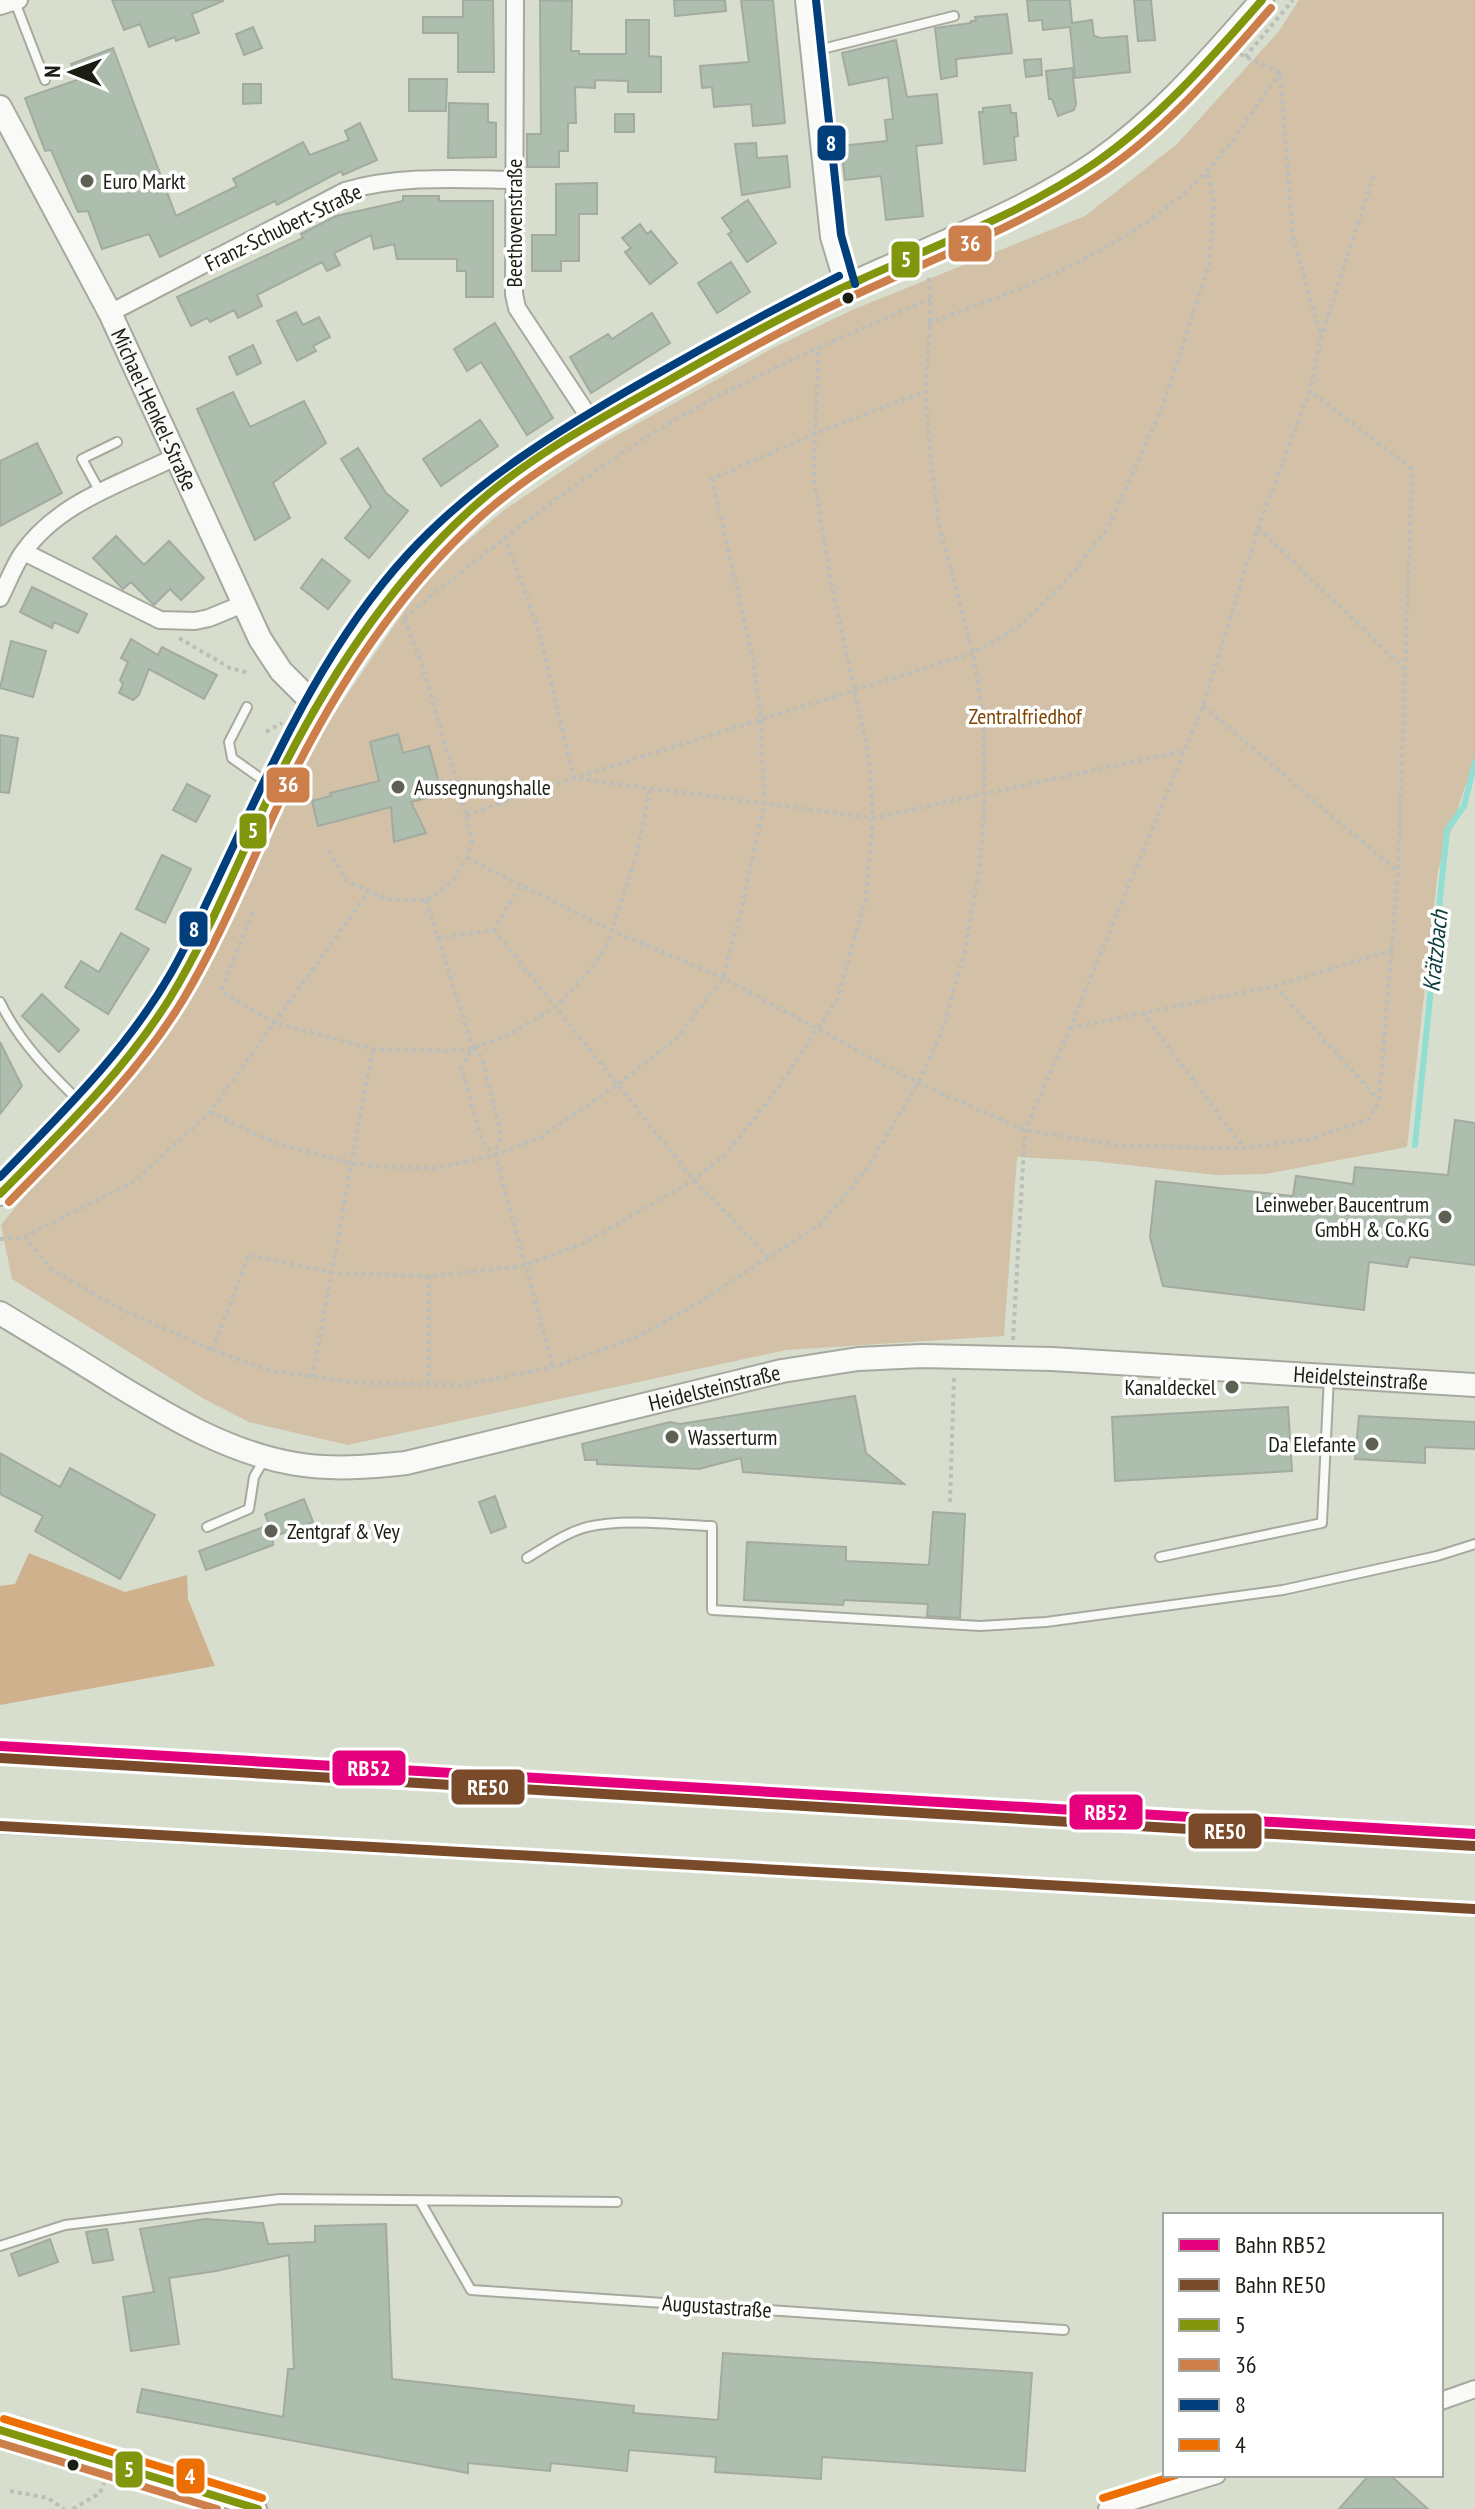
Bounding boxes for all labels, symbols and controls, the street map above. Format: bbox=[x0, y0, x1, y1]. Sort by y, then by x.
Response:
north arrow bbox=[32, 32, 112, 112]
text: N bbox=[38, 65, 66, 78]
line badge: 8 bbox=[816, 124, 847, 162]
text: 8 bbox=[826, 129, 836, 157]
street label: Beethovenstraße bbox=[500, 159, 528, 287]
place label: Euro Markt bbox=[103, 167, 186, 195]
marker: Euro Markt bbox=[78, 172, 96, 190]
street label: Franz-Schubert-Straße bbox=[200, 177, 366, 277]
line badge: 36 bbox=[947, 224, 993, 263]
text: 36 bbox=[959, 229, 981, 257]
line badge: 5 bbox=[890, 240, 921, 279]
text: 5 bbox=[901, 245, 911, 273]
unlabelled marker bbox=[840, 290, 856, 306]
street label: Michael-Henkel-Straße bbox=[105, 324, 204, 495]
park label: Zentralfriedhof bbox=[968, 702, 1083, 730]
line badge: 36 bbox=[265, 766, 311, 804]
text: 36 bbox=[277, 770, 299, 798]
place label: Aussegnungshalle bbox=[414, 773, 551, 801]
marker: Aussegnungshalle bbox=[389, 778, 407, 796]
line badge: 5 bbox=[238, 812, 268, 850]
text: 5 bbox=[248, 816, 258, 844]
water label: Krätzbach bbox=[1415, 907, 1455, 993]
line badge: 8 bbox=[178, 910, 209, 948]
text: 8 bbox=[189, 915, 199, 943]
place label: Leinweber Baucentrum GmbH & Co.KG bbox=[1255, 1190, 1429, 1243]
marker: Leinweber Baucentrum GmbH & Co.KG bbox=[1436, 1208, 1454, 1226]
street label: Heidelsteinstraße bbox=[646, 1358, 783, 1417]
street label: Heidelsteinstraße bbox=[1293, 1360, 1429, 1396]
place label: Kanaldeckel bbox=[1124, 1373, 1217, 1401]
marker: Kanaldeckel bbox=[1223, 1378, 1241, 1396]
place label: Wasserturm bbox=[688, 1423, 777, 1451]
marker: Wasserturm bbox=[663, 1428, 681, 1446]
place label: Da Elefante bbox=[1268, 1430, 1356, 1458]
marker: Da Elefante bbox=[1363, 1435, 1381, 1453]
place label: Zentgraf & Vey bbox=[287, 1517, 400, 1545]
marker: Zentgraf & Vey bbox=[262, 1522, 280, 1540]
line badge: RB52 bbox=[331, 1749, 407, 1787]
text: RB52 bbox=[348, 1754, 390, 1782]
line badge: RE50 bbox=[450, 1768, 526, 1806]
text: RE50 bbox=[467, 1773, 509, 1801]
line badge: RB52 bbox=[1068, 1793, 1144, 1831]
text: RB52 bbox=[1085, 1798, 1127, 1826]
line badge: RE50 bbox=[1187, 1812, 1263, 1850]
text: RE50 bbox=[1204, 1817, 1246, 1845]
legend bbox=[1163, 2213, 1443, 2477]
text: Bahn RB52 bbox=[1235, 2229, 1327, 2260]
text: Bahn RE50 bbox=[1235, 2269, 1326, 2300]
street label: Augustastraße bbox=[661, 2288, 773, 2324]
text: 5 bbox=[1235, 2309, 1246, 2340]
text: 36 bbox=[1235, 2349, 1257, 2380]
text: 8 bbox=[1235, 2389, 1246, 2420]
text: 4 bbox=[1235, 2429, 1246, 2460]
line badge: 5 bbox=[114, 2450, 144, 2489]
text: 5 bbox=[124, 2455, 134, 2483]
unlabelled marker bbox=[65, 2457, 81, 2473]
line badge: 4 bbox=[175, 2457, 206, 2495]
text: 4 bbox=[185, 2462, 196, 2490]

